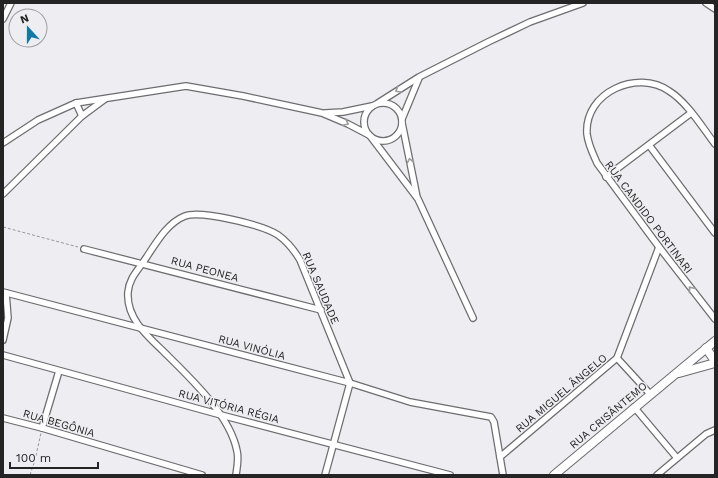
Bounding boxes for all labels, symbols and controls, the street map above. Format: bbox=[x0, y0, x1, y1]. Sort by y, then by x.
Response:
north arrow bbox=[8, 8, 48, 48]
text: N bbox=[18, 12, 31, 27]
one-way arrow bbox=[395, 86, 402, 93]
one-way arrow bbox=[342, 118, 349, 126]
one-way arrow bbox=[407, 158, 415, 164]
street label: RUA CANDIDO PORTINARI bbox=[602, 159, 695, 276]
street label: RUA SAUDADE bbox=[299, 250, 342, 326]
street label: RUA PEONEA bbox=[170, 254, 240, 285]
one-way arrow bbox=[689, 286, 696, 293]
street label: RUA VINÓLIA bbox=[217, 331, 287, 363]
street label: RUA MIGUEL ÂNGELO bbox=[512, 351, 610, 435]
street label: RUA CRISÂNTEMO bbox=[566, 378, 650, 452]
street label: RUA VITÓRIA RÉGIA bbox=[177, 386, 281, 426]
street label: RUA BEGÔNIA bbox=[21, 406, 97, 440]
scale bar bbox=[10, 444, 98, 470]
text: 100 m bbox=[16, 451, 51, 465]

